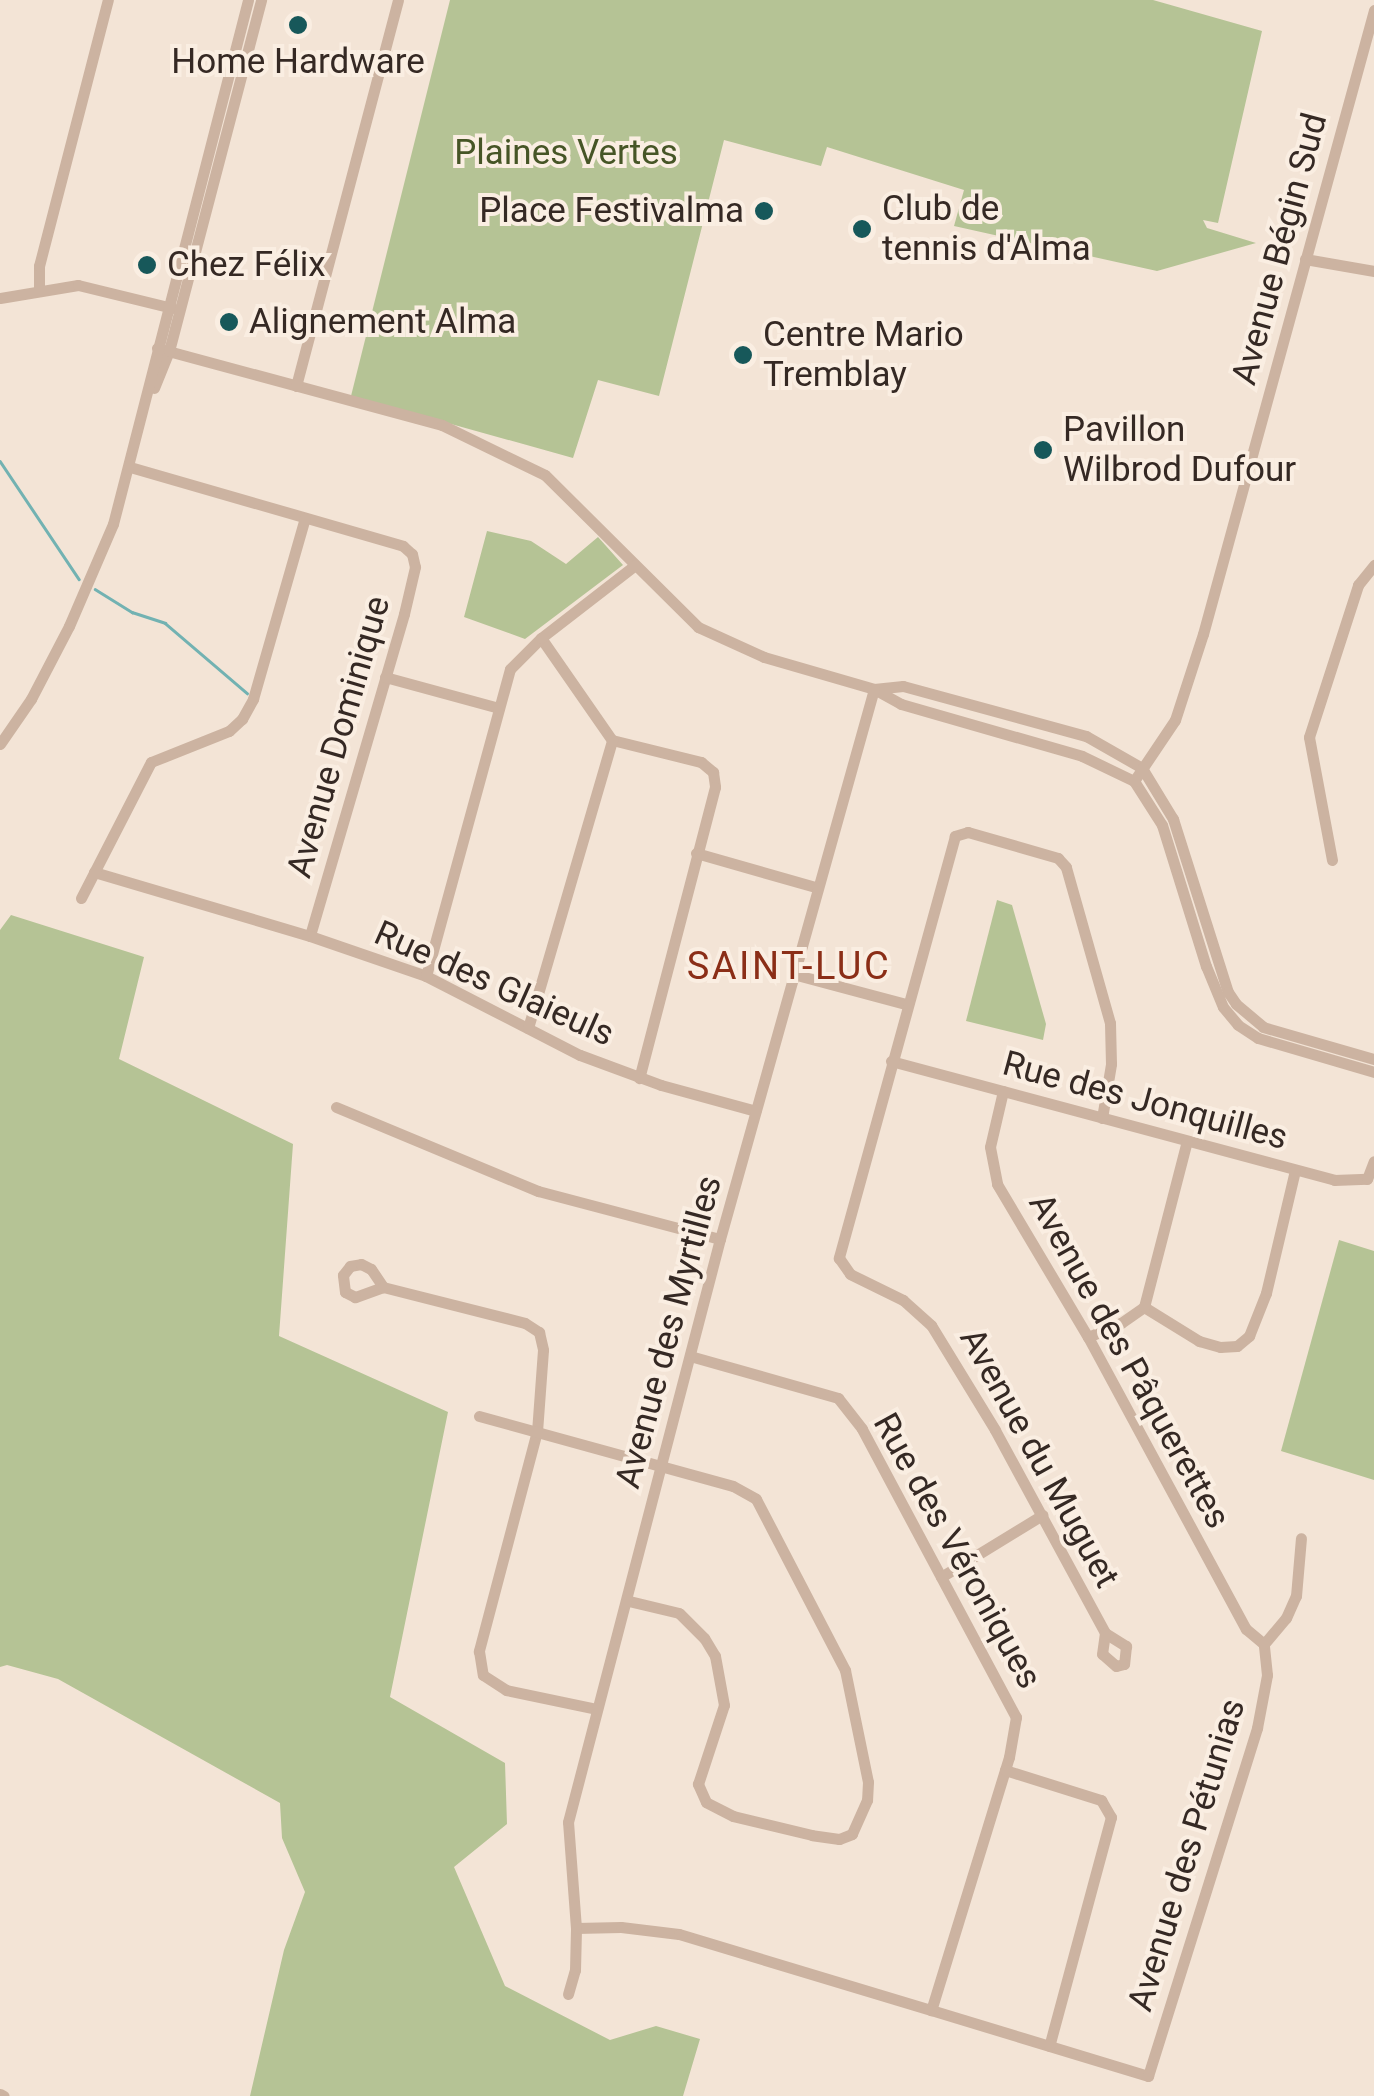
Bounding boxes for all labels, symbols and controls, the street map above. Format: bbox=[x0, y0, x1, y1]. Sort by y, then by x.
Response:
marker: Home Hardware bbox=[287, 14, 309, 36]
place label: Home Hardware bbox=[171, 41, 425, 83]
street label: Avenue Bégin Sud bbox=[1224, 109, 1336, 389]
park label: Plaines Vertes bbox=[454, 132, 678, 174]
place label: Club de tennis d'Alma bbox=[882, 188, 1091, 270]
place label: Place Festivalma bbox=[479, 190, 744, 232]
marker: Place Festivalma bbox=[753, 200, 775, 222]
marker: Club de tennis d'Alma bbox=[851, 218, 873, 240]
place label: Chez Félix bbox=[167, 244, 326, 286]
marker: Chez Félix bbox=[136, 254, 158, 276]
place label: Alignement Alma bbox=[249, 301, 516, 343]
marker: Alignement Alma bbox=[218, 311, 240, 333]
place label: Centre Mario Tremblay bbox=[763, 314, 964, 396]
marker: Centre Mario Tremblay bbox=[732, 344, 754, 366]
place label: Pavillon Wilbrod Dufour bbox=[1063, 409, 1296, 491]
marker: Pavillon Wilbrod Dufour bbox=[1032, 439, 1054, 461]
street label: Avenue Dominique bbox=[279, 591, 399, 883]
street label: Rue des Glaieuls bbox=[368, 912, 620, 1056]
district label: SAINT-LUC bbox=[687, 944, 891, 990]
street label: Rue des Jonquilles bbox=[998, 1043, 1292, 1159]
street label: Avenue des Myrtilles bbox=[607, 1171, 731, 1493]
street label: Avenue des Pâquerettes bbox=[1019, 1186, 1239, 1536]
street label: Avenue du Muguet bbox=[950, 1321, 1128, 1595]
street label: Rue des Véroniques bbox=[864, 1406, 1050, 1696]
street label: Avenue des Pétunias bbox=[1120, 1694, 1254, 2016]

